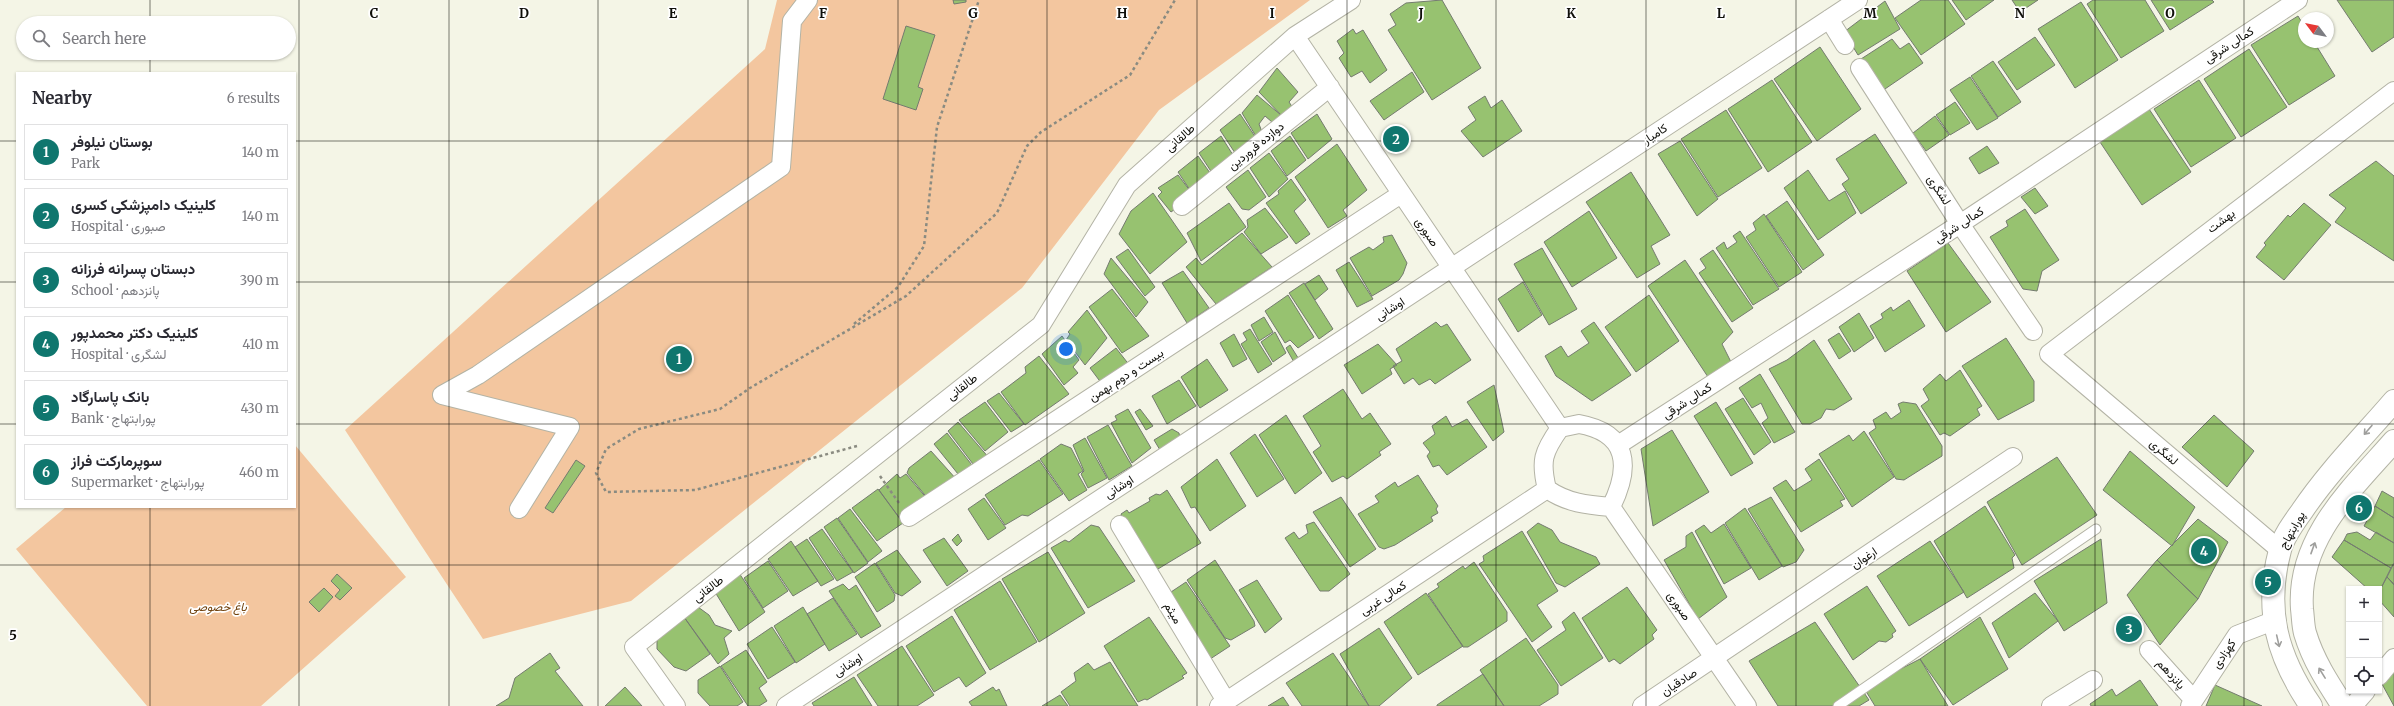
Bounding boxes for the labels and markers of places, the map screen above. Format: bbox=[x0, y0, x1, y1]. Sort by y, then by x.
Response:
pin: 2 bbox=[1383, 124, 1409, 154]
pin: 1 bbox=[666, 344, 692, 374]
pin: 6 bbox=[2346, 493, 2372, 523]
pin: 4 bbox=[2191, 536, 2217, 566]
pin: 5 bbox=[2255, 567, 2281, 597]
pin: 3 bbox=[2116, 614, 2142, 644]

